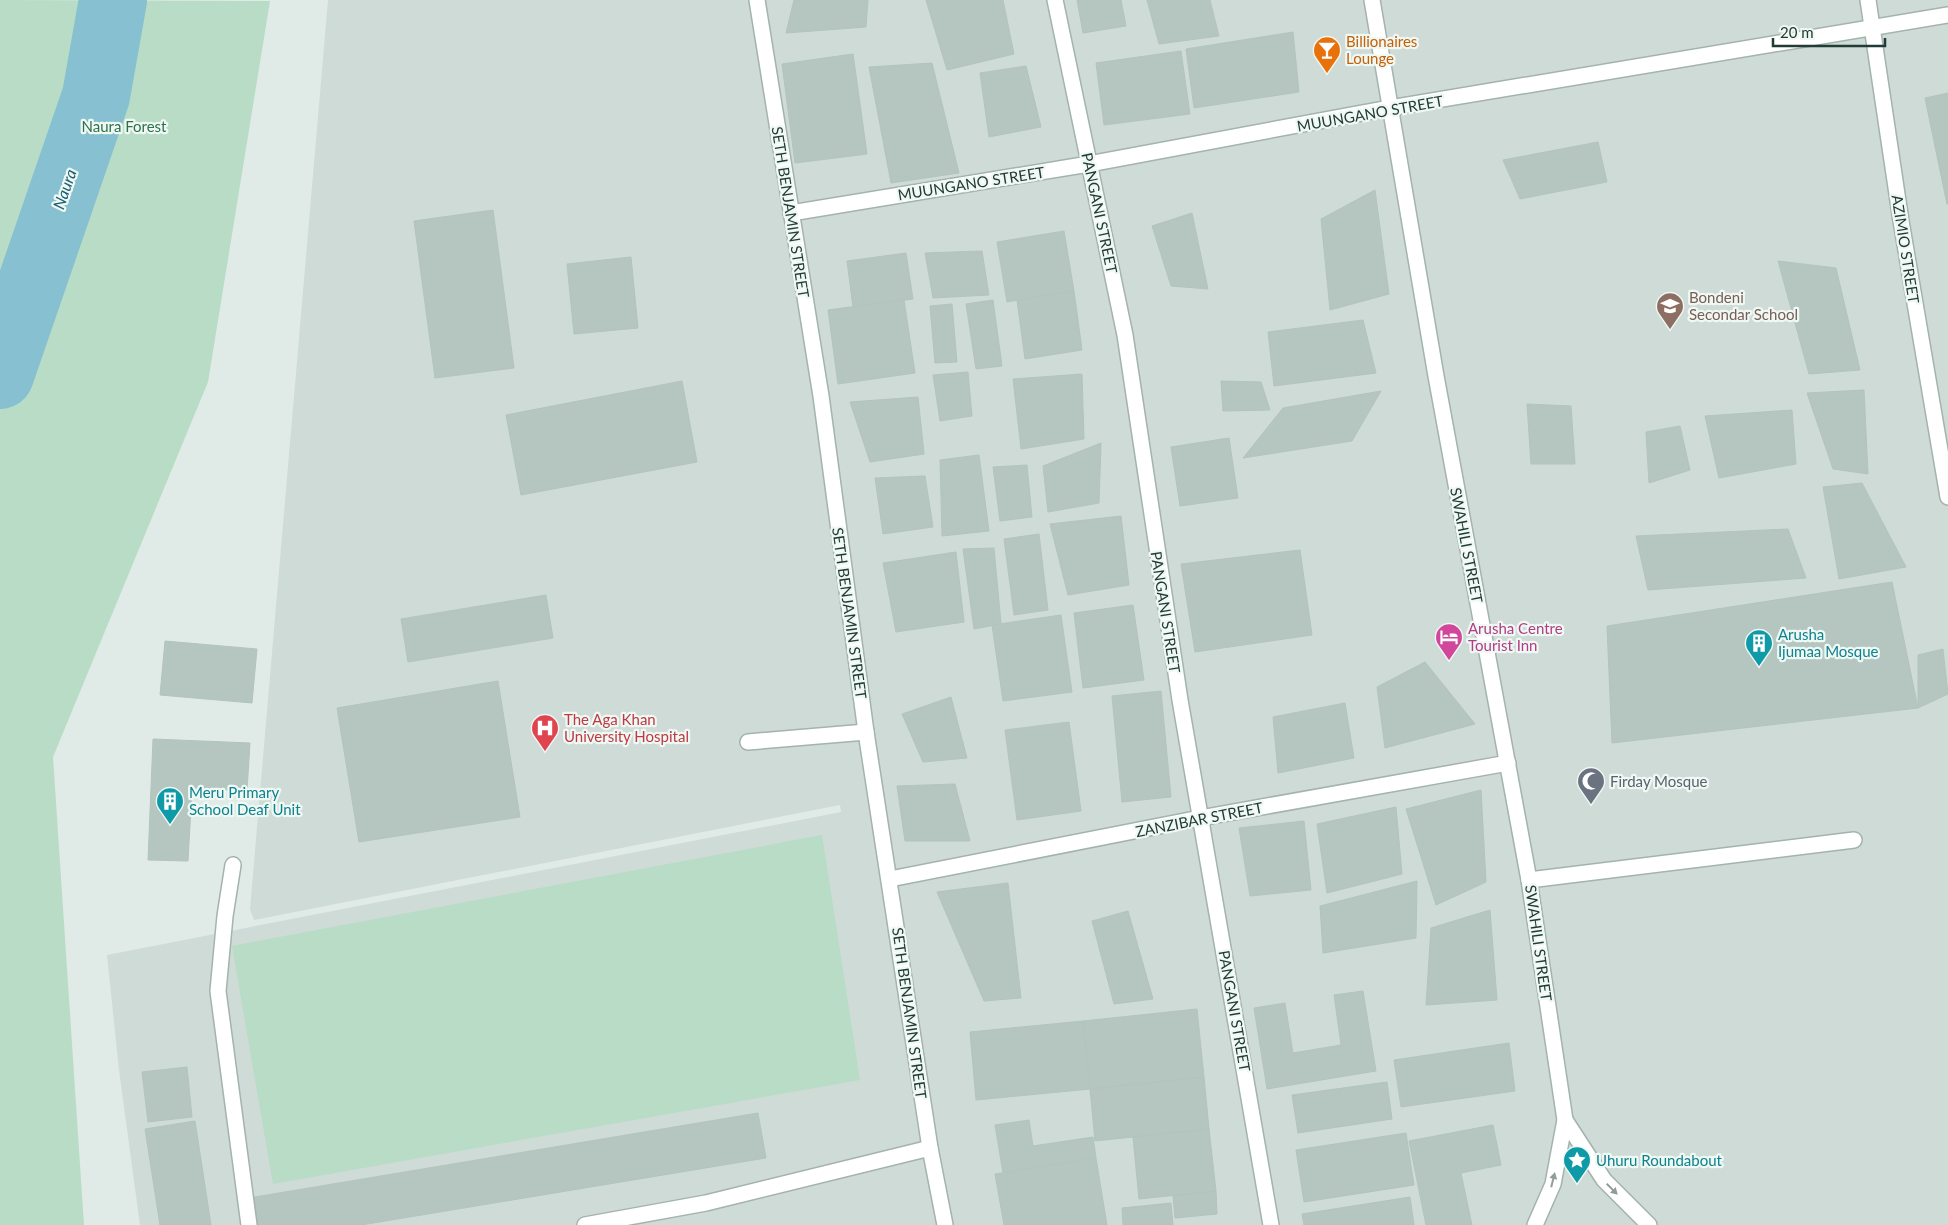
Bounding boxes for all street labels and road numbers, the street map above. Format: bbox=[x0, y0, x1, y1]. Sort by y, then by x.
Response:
street label: MUUNGANO STREET bbox=[1295, 91, 1445, 135]
street label: SETH BENJAMIN STREET bbox=[769, 125, 813, 299]
street label: PANGANI STREET bbox=[1078, 151, 1122, 275]
street label: MUUNGANO STREET bbox=[896, 162, 1046, 203]
street label: AZIMIO STREET bbox=[1889, 193, 1924, 305]
street label: SWAHILI STREET bbox=[1447, 486, 1487, 604]
street label: SETH BENJAMIN STREET bbox=[829, 526, 871, 700]
street label: PANGANI STREET bbox=[1147, 550, 1185, 674]
street label: ZANZIBAR STREET bbox=[1134, 798, 1264, 840]
street label: SWAHILI STREET bbox=[1522, 884, 1556, 1002]
street label: SETH BENJAMIN STREET bbox=[889, 926, 931, 1100]
street label: PANGANI STREET bbox=[1215, 949, 1255, 1073]

